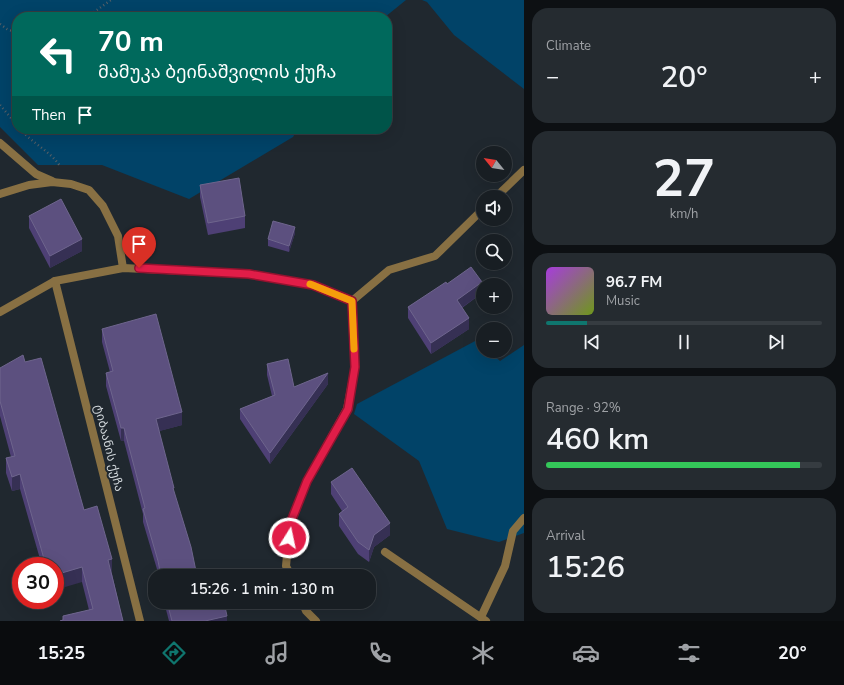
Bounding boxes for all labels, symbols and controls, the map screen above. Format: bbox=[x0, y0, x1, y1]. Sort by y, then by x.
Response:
text: 70 m bbox=[98, 23, 164, 61]
icon: left bbox=[32, 28, 84, 80]
text: Climate bbox=[546, 37, 591, 55]
text: 20° bbox=[660, 57, 708, 98]
text: მამუკა ბეინაშვილის ქუჩა bbox=[98, 60, 336, 84]
text: − bbox=[546, 62, 559, 92]
text: + bbox=[809, 62, 822, 92]
icon: arrive bbox=[74, 104, 96, 126]
text: Then bbox=[32, 105, 66, 125]
text: 27 bbox=[653, 143, 715, 214]
north arrow bbox=[476, 146, 512, 182]
map controls bbox=[476, 146, 512, 358]
button: sound bbox=[476, 190, 512, 226]
text: km/h bbox=[670, 205, 698, 223]
pin bbox=[122, 227, 156, 268]
icon: arrive bbox=[128, 233, 150, 255]
button: search bbox=[476, 234, 512, 270]
text: 96.7 FM bbox=[606, 272, 662, 292]
button: + bbox=[476, 278, 512, 314]
text: Music bbox=[606, 292, 640, 310]
button: − bbox=[476, 322, 512, 358]
icon: previous bbox=[581, 331, 603, 353]
icon: pause bbox=[673, 331, 695, 353]
icon: next bbox=[765, 331, 787, 353]
text: Range · 92% bbox=[546, 399, 621, 417]
street label: ტიბაანის ქუჩა bbox=[90, 403, 128, 493]
text: 460 km bbox=[546, 419, 649, 460]
position arrow bbox=[268, 517, 310, 559]
text: Arrival bbox=[546, 527, 585, 545]
text: 15:26 bbox=[546, 547, 625, 588]
speed limit sign: 30 bbox=[12, 557, 64, 609]
text: 15:26 · 1 min · 130 m bbox=[190, 579, 334, 599]
icon: directions bbox=[160, 639, 188, 667]
icon: music bbox=[263, 639, 291, 667]
icon: phone bbox=[366, 639, 394, 667]
icon: climate bbox=[469, 639, 497, 667]
icon: car bbox=[572, 639, 600, 667]
icon: filters bbox=[675, 639, 703, 667]
text: 15:25 bbox=[37, 641, 85, 665]
text: 20° bbox=[778, 641, 806, 665]

